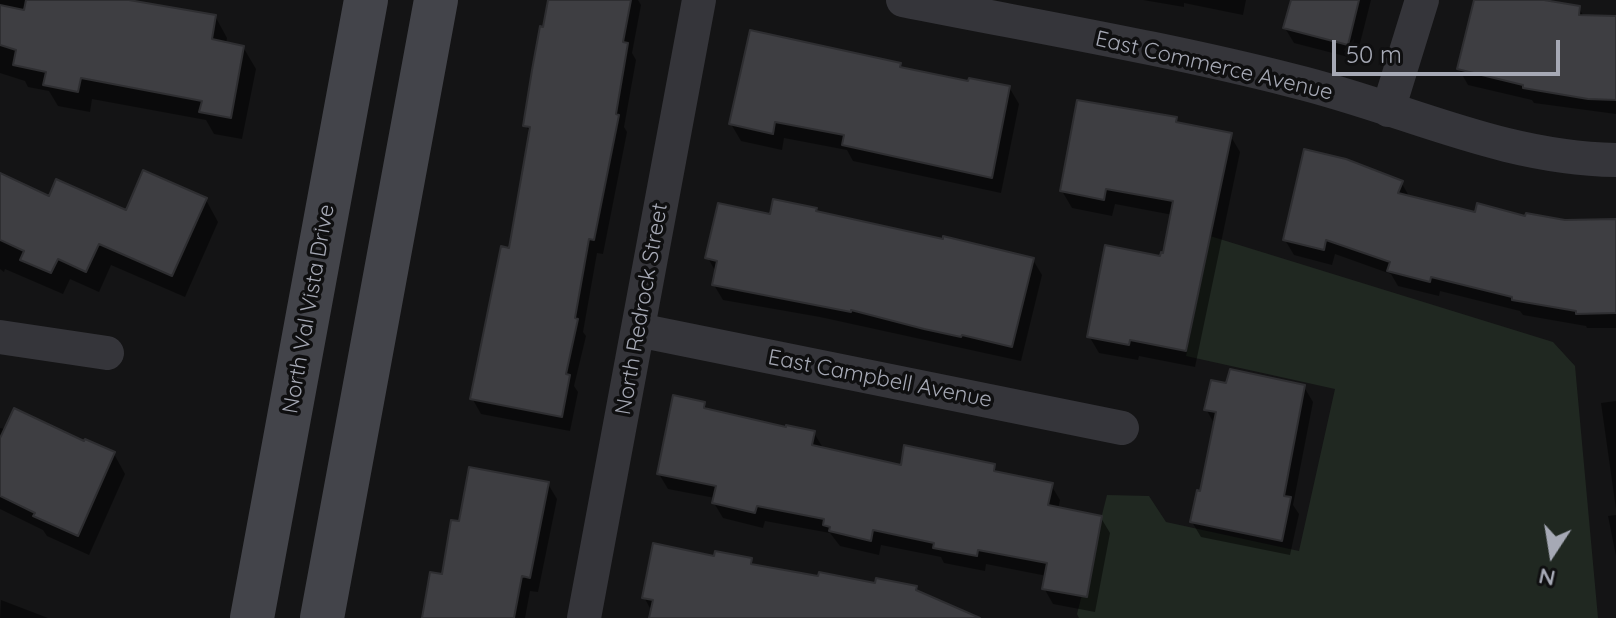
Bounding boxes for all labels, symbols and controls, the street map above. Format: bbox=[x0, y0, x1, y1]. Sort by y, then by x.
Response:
scale bar bbox=[1336, 24, 1564, 74]
street label: East Commerce Avenue bbox=[1093, 26, 1335, 106]
text: 50 m bbox=[1346, 39, 1402, 69]
street label: North Redrock Street bbox=[610, 201, 674, 417]
street label: North Val Vista Drive bbox=[278, 202, 340, 416]
street label: East Campbell Avenue bbox=[766, 344, 994, 414]
north arrow bbox=[1512, 514, 1592, 594]
text: N bbox=[1536, 562, 1558, 593]

